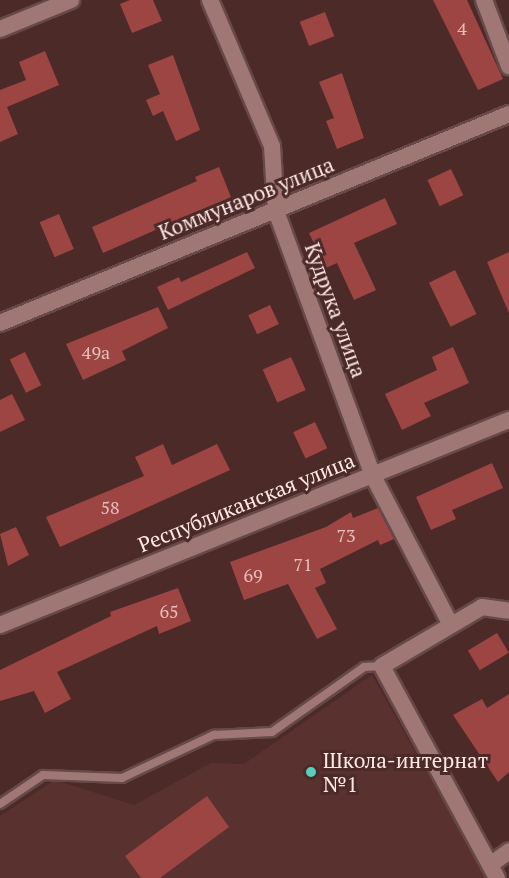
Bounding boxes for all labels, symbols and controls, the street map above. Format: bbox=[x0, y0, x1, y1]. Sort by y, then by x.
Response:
house number: 4 bbox=[457, 17, 467, 39]
street label: Коммунаров улица bbox=[155, 151, 337, 245]
street label: Кудрука улица bbox=[300, 239, 372, 381]
house number: 49a bbox=[82, 341, 110, 363]
street label: Республиканская улица bbox=[134, 447, 358, 557]
house number: 58 bbox=[100, 496, 120, 518]
house number: 73 bbox=[336, 524, 356, 546]
house number: 71 bbox=[293, 553, 313, 575]
house number: 69 bbox=[243, 564, 263, 586]
house number: 65 bbox=[159, 600, 179, 622]
place label: Школа-интернат №1 bbox=[323, 747, 488, 797]
marker: Школа-интернат №1 bbox=[304, 765, 318, 779]

